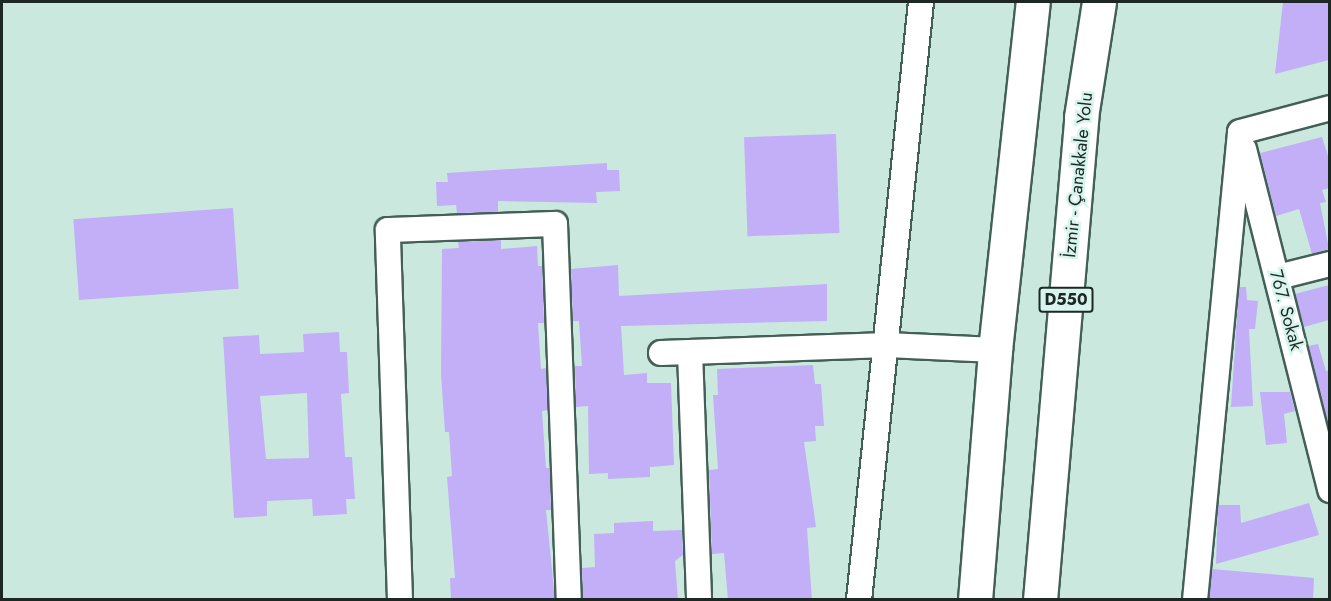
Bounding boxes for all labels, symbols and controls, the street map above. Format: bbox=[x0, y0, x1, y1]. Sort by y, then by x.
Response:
street label: İzmir - Çanakkale Yolu bbox=[1059, 91, 1097, 259]
street label: 767. Sokak bbox=[1265, 267, 1307, 353]
road number: D550 bbox=[1038, 287, 1094, 313]

